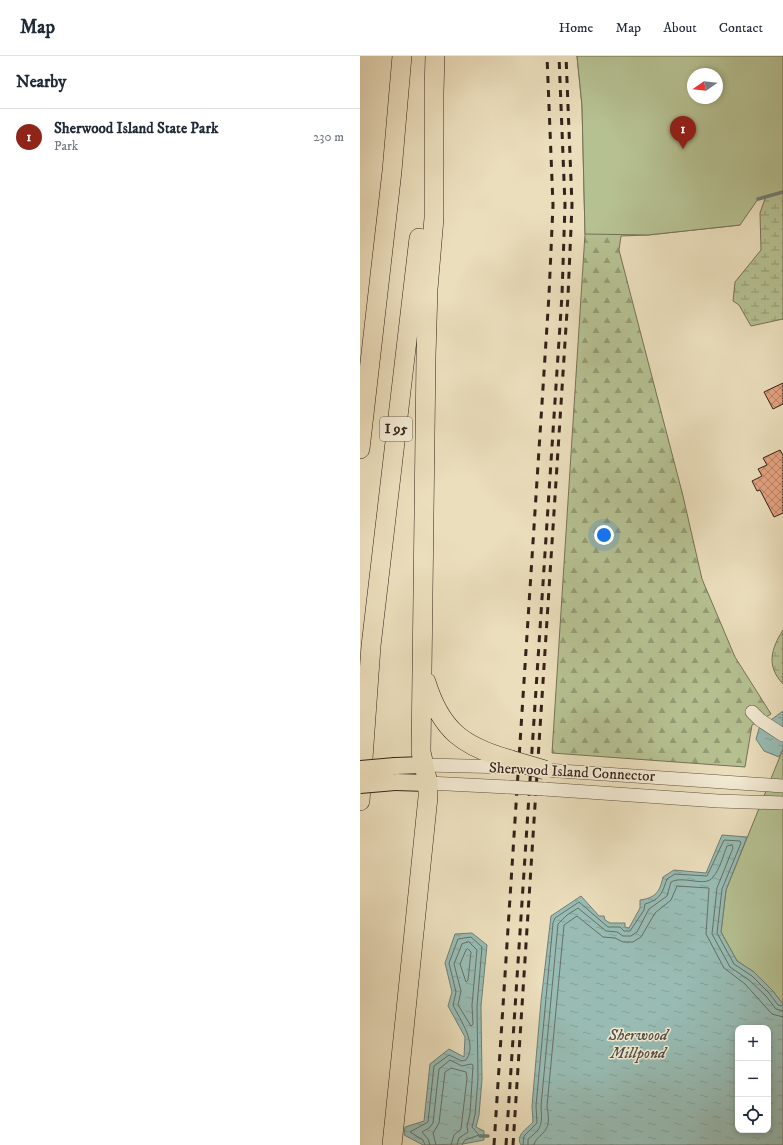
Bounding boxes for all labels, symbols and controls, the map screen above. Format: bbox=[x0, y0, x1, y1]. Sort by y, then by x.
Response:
text: Map bbox=[20, 16, 55, 39]
text: Home bbox=[559, 19, 593, 37]
text: Map bbox=[615, 19, 641, 37]
text: About bbox=[663, 19, 697, 37]
text: Contact bbox=[719, 19, 763, 37]
north arrow bbox=[687, 68, 723, 104]
text: Nearby bbox=[16, 71, 66, 93]
pin: 1 bbox=[670, 116, 696, 149]
text: Sherwood Island State Park bbox=[54, 119, 218, 138]
text: 1 bbox=[27, 129, 31, 145]
text: 230 m bbox=[313, 129, 344, 145]
text: Park bbox=[54, 138, 78, 154]
road number: I 95 bbox=[380, 417, 412, 441]
your location bbox=[594, 525, 614, 545]
street label: Sherwood Island Connector bbox=[488, 758, 656, 786]
water label: Sherwood Millpond bbox=[607, 1025, 670, 1063]
map controls bbox=[735, 1025, 771, 1133]
button: + bbox=[735, 1025, 771, 1061]
button: − bbox=[735, 1061, 771, 1097]
button: locate bbox=[735, 1097, 771, 1133]

